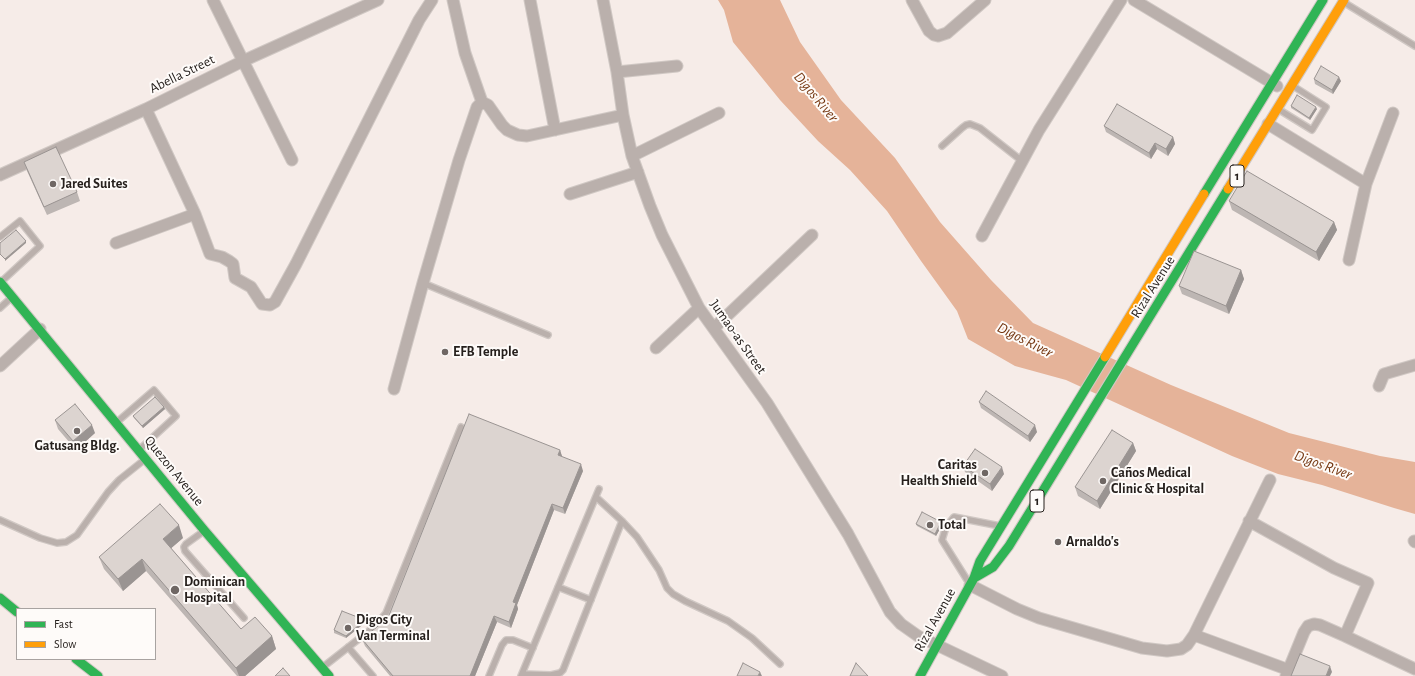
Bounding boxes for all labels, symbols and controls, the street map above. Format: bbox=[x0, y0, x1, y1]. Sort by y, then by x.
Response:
street label: Abella Street bbox=[147, 51, 217, 97]
water label: Digos River bbox=[790, 68, 842, 126]
road number: 1 bbox=[1230, 165, 1244, 187]
place label: Jared Suites bbox=[61, 176, 128, 192]
marker: Jared Suites bbox=[48, 179, 58, 189]
street label: Rizal Avenue bbox=[1127, 253, 1179, 321]
street label: Jumao-as Street bbox=[706, 297, 770, 377]
water label: Digos River bbox=[994, 318, 1056, 362]
place label: EFB Temple bbox=[453, 344, 518, 360]
marker: EFB Temple bbox=[440, 347, 450, 357]
marker: Gatusang Bldg. bbox=[72, 426, 82, 436]
street label: Quezon Avenue bbox=[141, 433, 207, 509]
place label: Gatusang Bldg. bbox=[35, 438, 119, 454]
water label: Digos River bbox=[1292, 446, 1354, 484]
place label: Caritas Health Shield bbox=[901, 457, 977, 490]
place label: Caños Medical Clinic & Hospital bbox=[1111, 465, 1204, 498]
marker: Caritas Health Shield bbox=[980, 468, 990, 478]
marker: Caños Medical Clinic & Hospital bbox=[1098, 476, 1108, 486]
road number: 1 bbox=[1030, 490, 1044, 512]
place label: Total bbox=[938, 517, 966, 533]
marker: Total bbox=[925, 520, 935, 530]
place label: Arnaldo's bbox=[1066, 534, 1119, 550]
marker: Arnaldo's bbox=[1053, 537, 1063, 547]
place label: Dominican Hospital bbox=[184, 574, 245, 606]
marker: Dominican Hospital bbox=[169, 584, 181, 596]
street label: Rizal Avenue bbox=[911, 585, 959, 655]
legend bbox=[16, 608, 156, 660]
place label: Digos City Van Terminal bbox=[356, 612, 430, 644]
text: Fast bbox=[54, 618, 73, 630]
marker: Digos City Van Terminal bbox=[343, 623, 353, 633]
text: Slow bbox=[54, 638, 76, 650]

